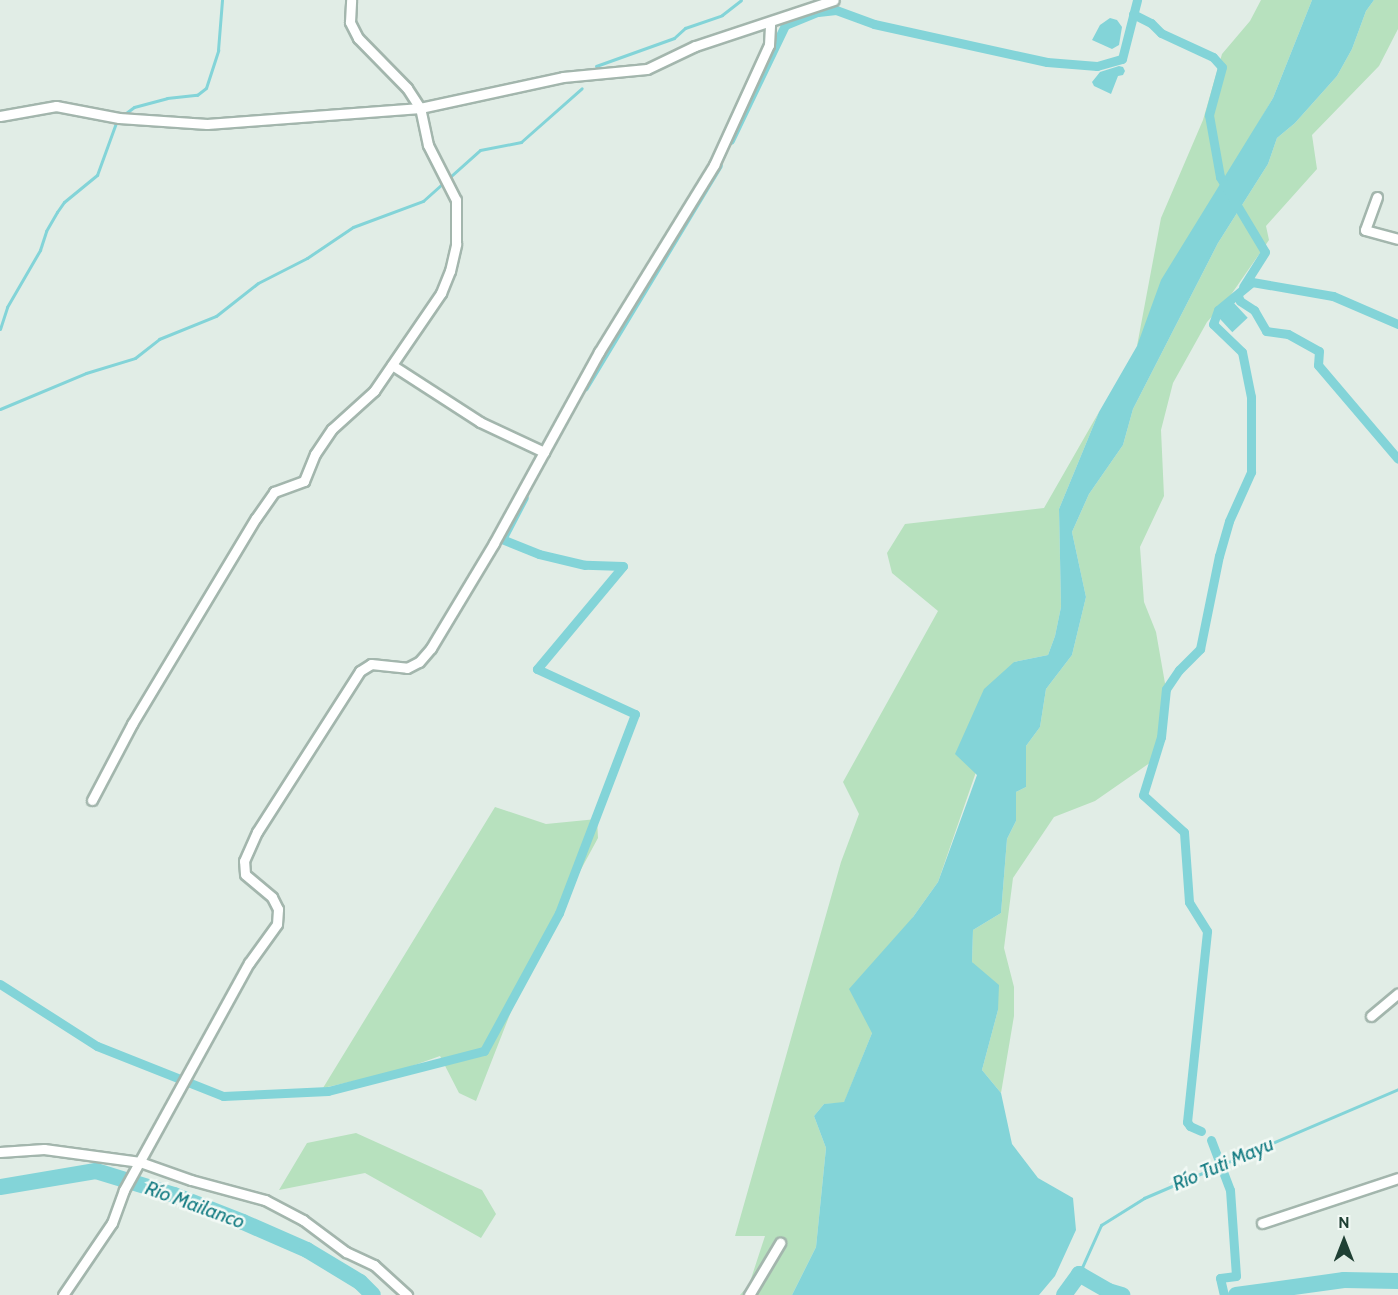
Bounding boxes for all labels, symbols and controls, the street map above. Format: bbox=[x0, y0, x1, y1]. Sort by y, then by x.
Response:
water label: Río Tuti Mayu bbox=[1169, 1132, 1277, 1196]
water label: Río Mailanco bbox=[142, 1176, 248, 1234]
north arrow bbox=[1314, 1211, 1374, 1271]
text: N bbox=[1338, 1213, 1350, 1232]

